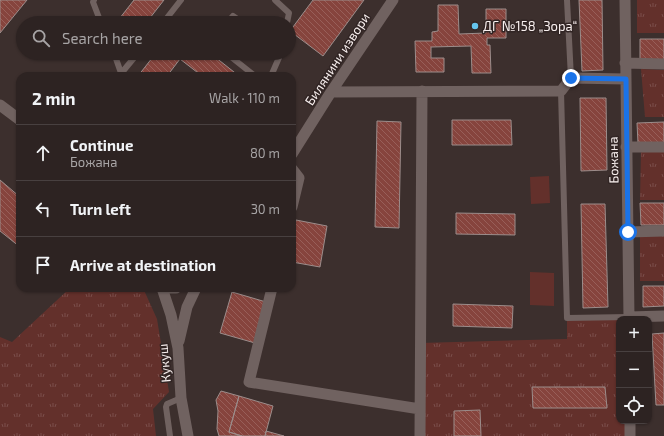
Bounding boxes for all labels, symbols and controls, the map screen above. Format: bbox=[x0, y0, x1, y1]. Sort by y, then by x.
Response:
street label: Билянини извори bbox=[301, 10, 373, 108]
search box bbox=[16, 16, 296, 60]
place label: ДГ №158 „Зора“ bbox=[483, 18, 577, 34]
marker: ДГ №158 „Зора“ bbox=[470, 21, 480, 31]
icon: search bbox=[30, 27, 52, 49]
text: Search here bbox=[62, 29, 143, 47]
route end bbox=[562, 69, 580, 87]
text: 2 min bbox=[32, 88, 75, 108]
text: Walk · 110 m bbox=[209, 90, 280, 106]
text: Continue bbox=[70, 136, 133, 154]
street label: Божана bbox=[605, 136, 621, 184]
icon: ahead bbox=[32, 142, 54, 164]
text: 80 m bbox=[250, 145, 280, 161]
text: Божана bbox=[70, 154, 117, 170]
icon: left bbox=[32, 198, 54, 220]
text: Turn left bbox=[70, 200, 131, 218]
text: 30 m bbox=[251, 201, 280, 217]
route start bbox=[619, 223, 637, 241]
icon: arrive bbox=[32, 254, 54, 276]
text: Arrive at destination bbox=[70, 256, 216, 274]
map controls bbox=[616, 316, 652, 424]
button: + bbox=[616, 316, 652, 352]
street label: Кукуш bbox=[154, 343, 174, 383]
button: − bbox=[616, 352, 652, 388]
button: locate bbox=[616, 388, 652, 424]

